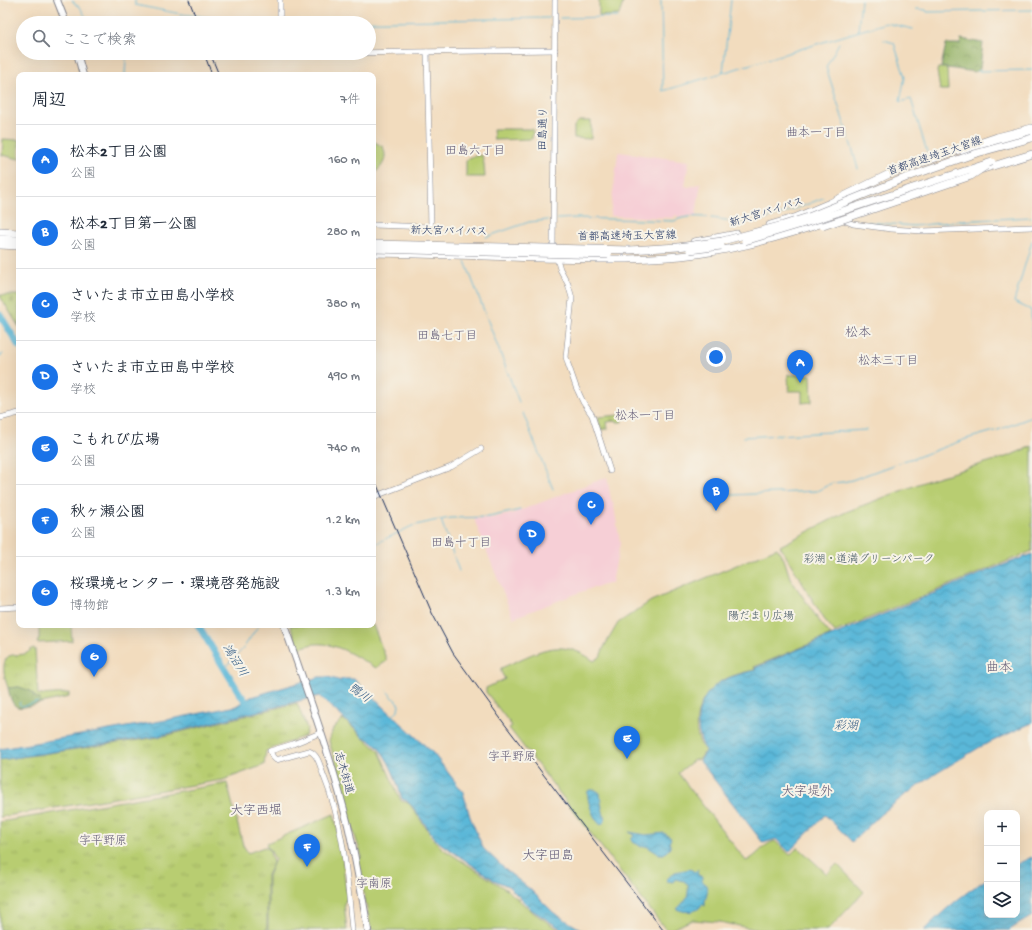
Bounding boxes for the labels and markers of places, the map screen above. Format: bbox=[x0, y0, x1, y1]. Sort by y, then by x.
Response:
pin: A bbox=[787, 350, 813, 383]
pin: B bbox=[703, 478, 729, 511]
pin: C bbox=[578, 492, 604, 525]
pin: D bbox=[519, 521, 545, 554]
pin: G bbox=[81, 644, 107, 677]
pin: E bbox=[614, 726, 640, 759]
pin: F bbox=[294, 834, 320, 867]

